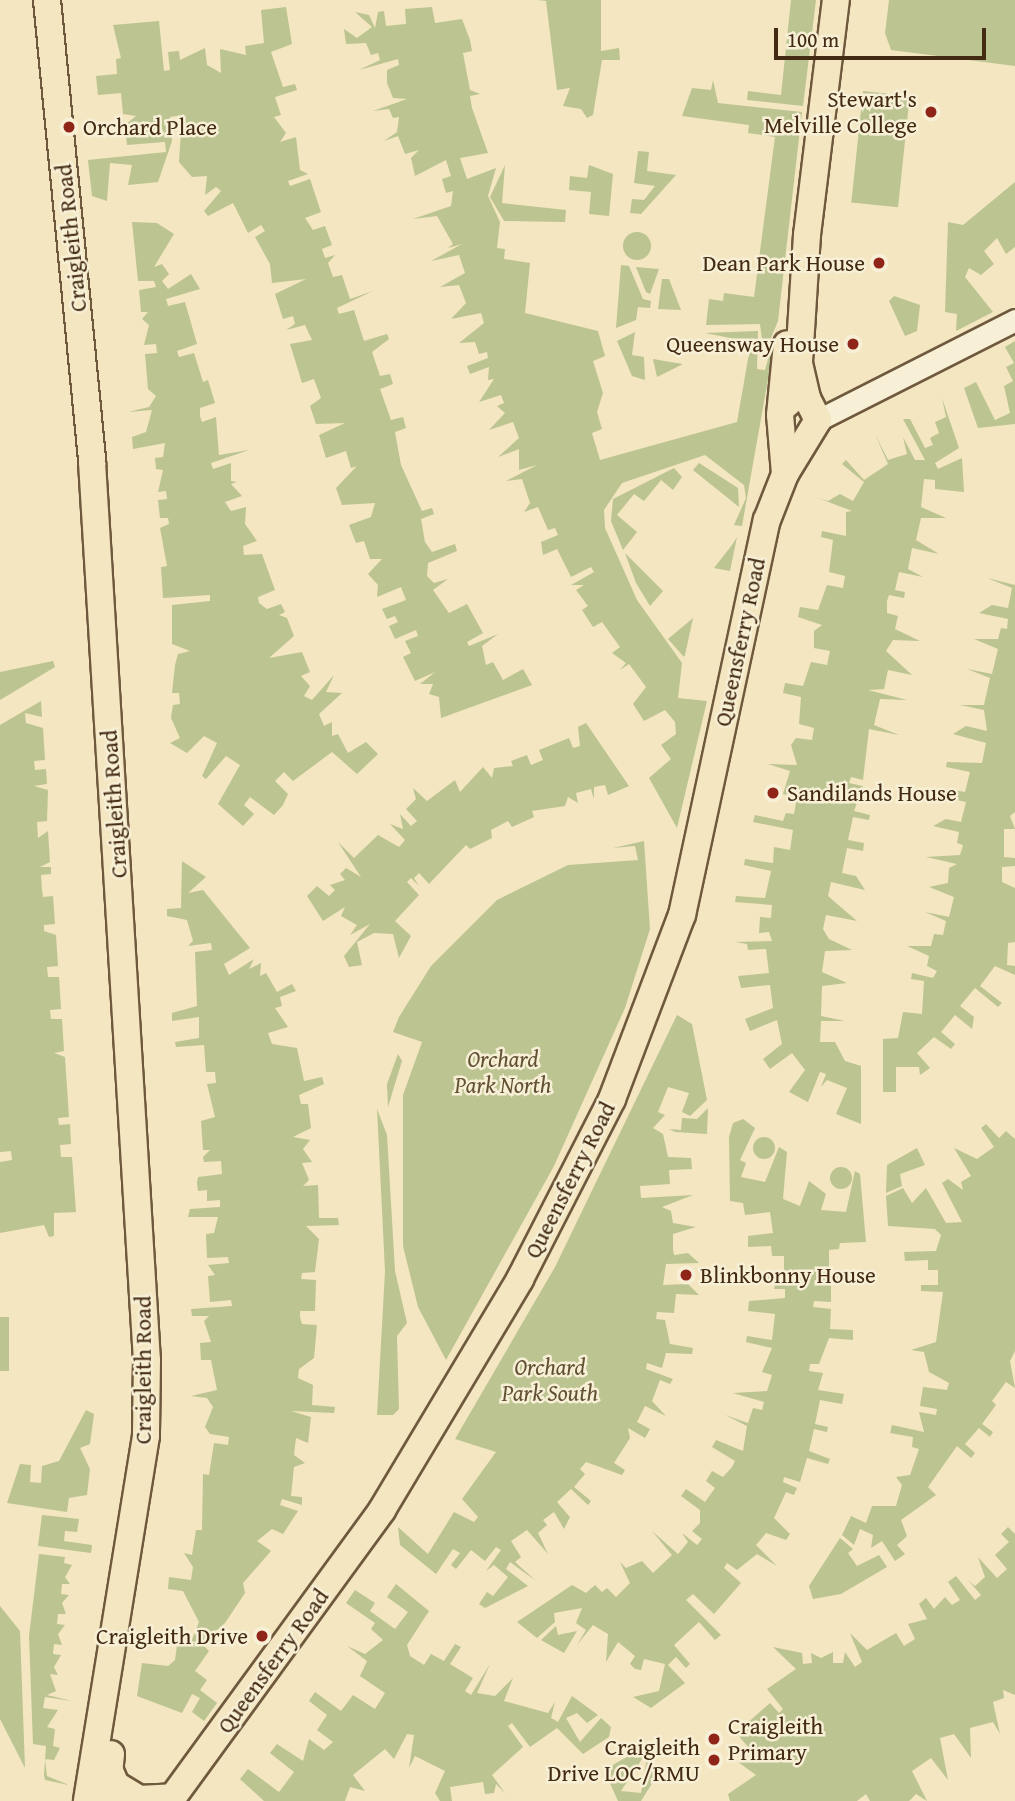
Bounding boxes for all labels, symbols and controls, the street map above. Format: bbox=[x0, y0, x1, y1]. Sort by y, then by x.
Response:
scale bar bbox=[777, 14, 989, 58]
text: 100 m bbox=[787, 24, 839, 55]
place label: Stewart's Melville College bbox=[764, 85, 917, 139]
marker: Stewart's Melville College bbox=[923, 104, 939, 120]
place label: Orchard Place bbox=[83, 113, 217, 141]
marker: Orchard Place bbox=[61, 119, 77, 135]
street label: Craigleith Road bbox=[50, 163, 92, 313]
place label: Dean Park House bbox=[703, 249, 865, 277]
marker: Dean Park House bbox=[871, 255, 887, 271]
place label: Queensway House bbox=[666, 330, 839, 358]
marker: Queensway House bbox=[845, 336, 861, 352]
street label: Queensferry Road bbox=[709, 555, 771, 729]
street label: Craigleith Road bbox=[95, 729, 133, 879]
place label: Sandilands House bbox=[787, 779, 957, 807]
marker: Sandilands House bbox=[765, 785, 781, 801]
park label: Orchard Park North bbox=[455, 1045, 551, 1099]
street label: Queensferry Road bbox=[519, 1097, 621, 1263]
place label: Blinkbonny House bbox=[700, 1261, 876, 1289]
marker: Blinkbonny House bbox=[678, 1267, 694, 1283]
street label: Craigleith Road bbox=[129, 1296, 157, 1444]
park label: Orchard Park South bbox=[502, 1353, 598, 1407]
street label: Queensferry Road bbox=[211, 1583, 335, 1739]
place label: Craigleith Drive bbox=[96, 1622, 248, 1650]
marker: Craigleith Drive bbox=[254, 1628, 270, 1644]
place label: Craigleith Primary bbox=[728, 1712, 823, 1766]
marker: Craigleith Primary bbox=[706, 1731, 722, 1747]
place label: Craigleith Drive LOC/RMU bbox=[548, 1733, 700, 1787]
marker: Craigleith Drive LOC/RMU bbox=[706, 1752, 722, 1768]

